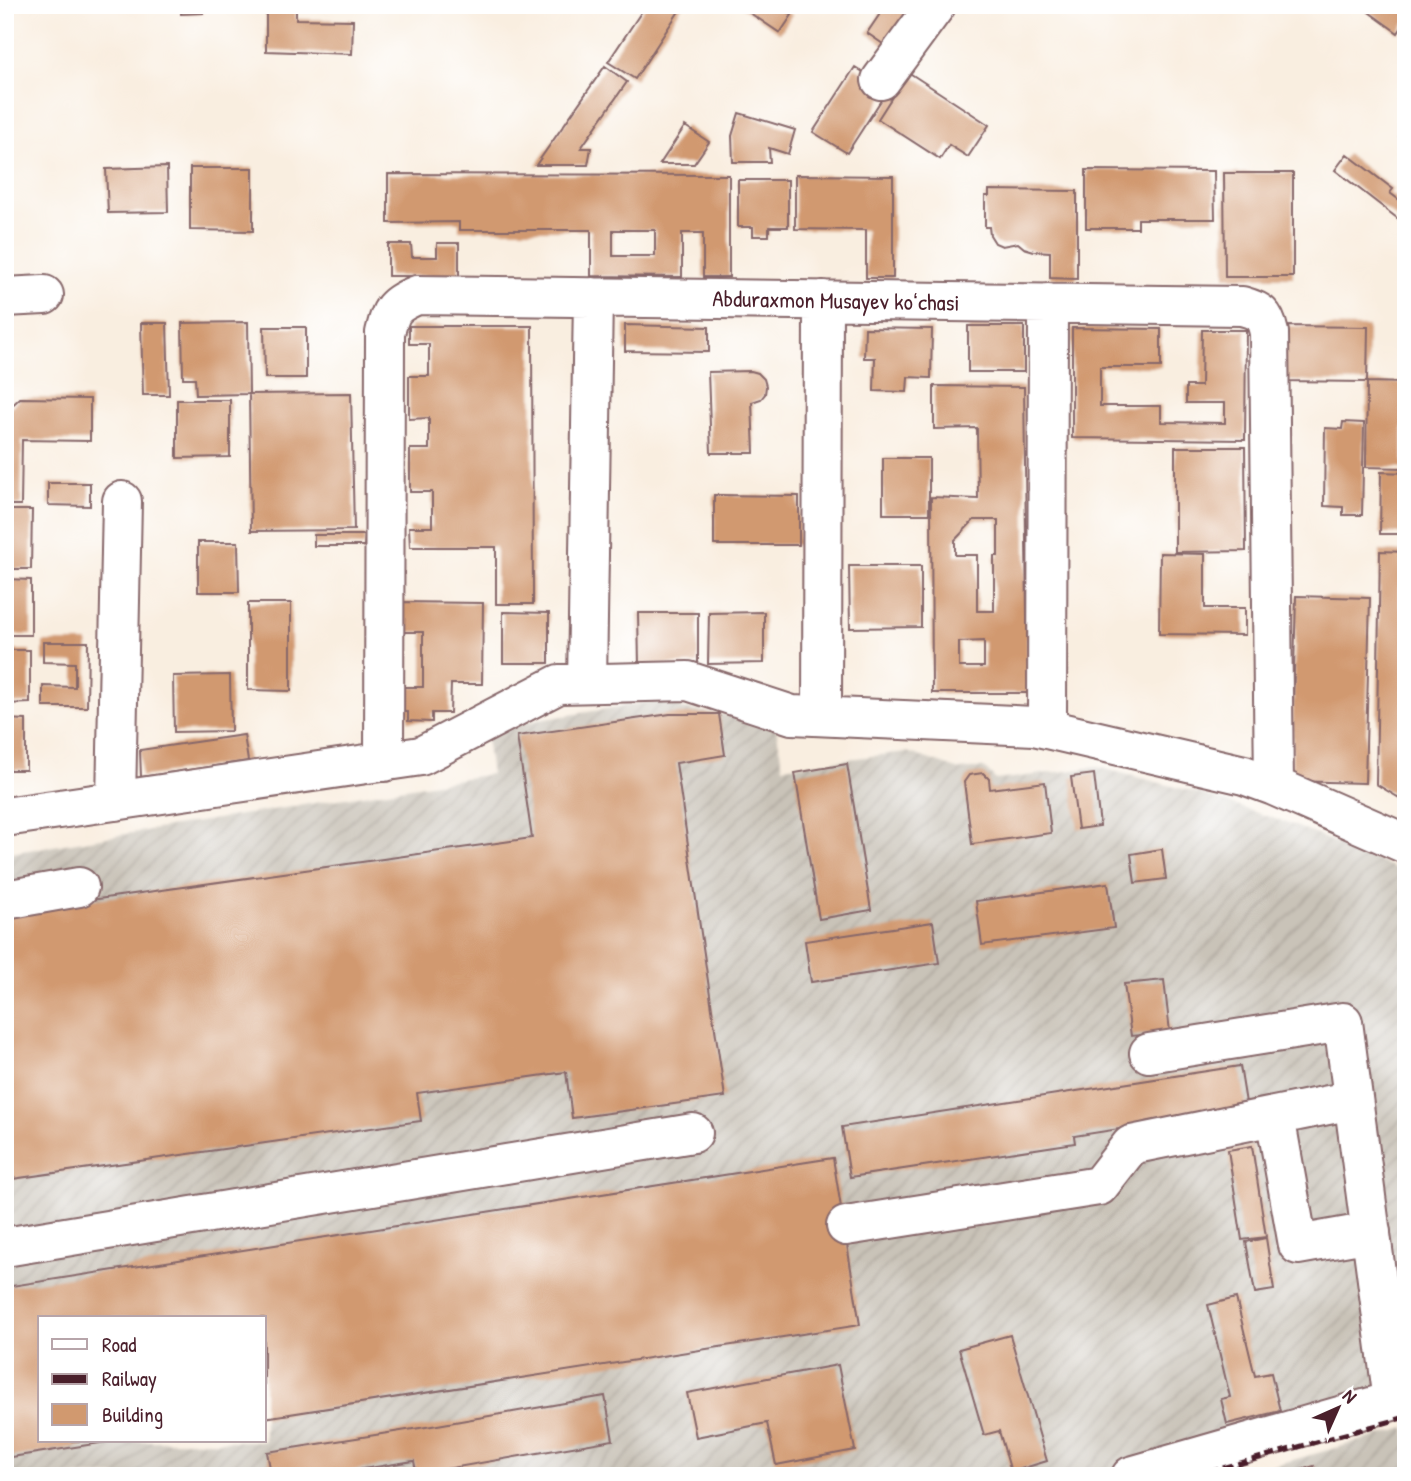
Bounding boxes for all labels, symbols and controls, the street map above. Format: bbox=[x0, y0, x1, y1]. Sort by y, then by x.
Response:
street label: Abduraxmon Musayev koʻchasi bbox=[712, 282, 960, 318]
legend bbox=[38, 1316, 266, 1442]
text: Road bbox=[102, 1330, 136, 1359]
text: Railway bbox=[102, 1364, 157, 1393]
north arrow bbox=[1302, 1372, 1372, 1442]
text: N bbox=[1337, 1383, 1363, 1409]
text: Building bbox=[102, 1400, 163, 1429]

